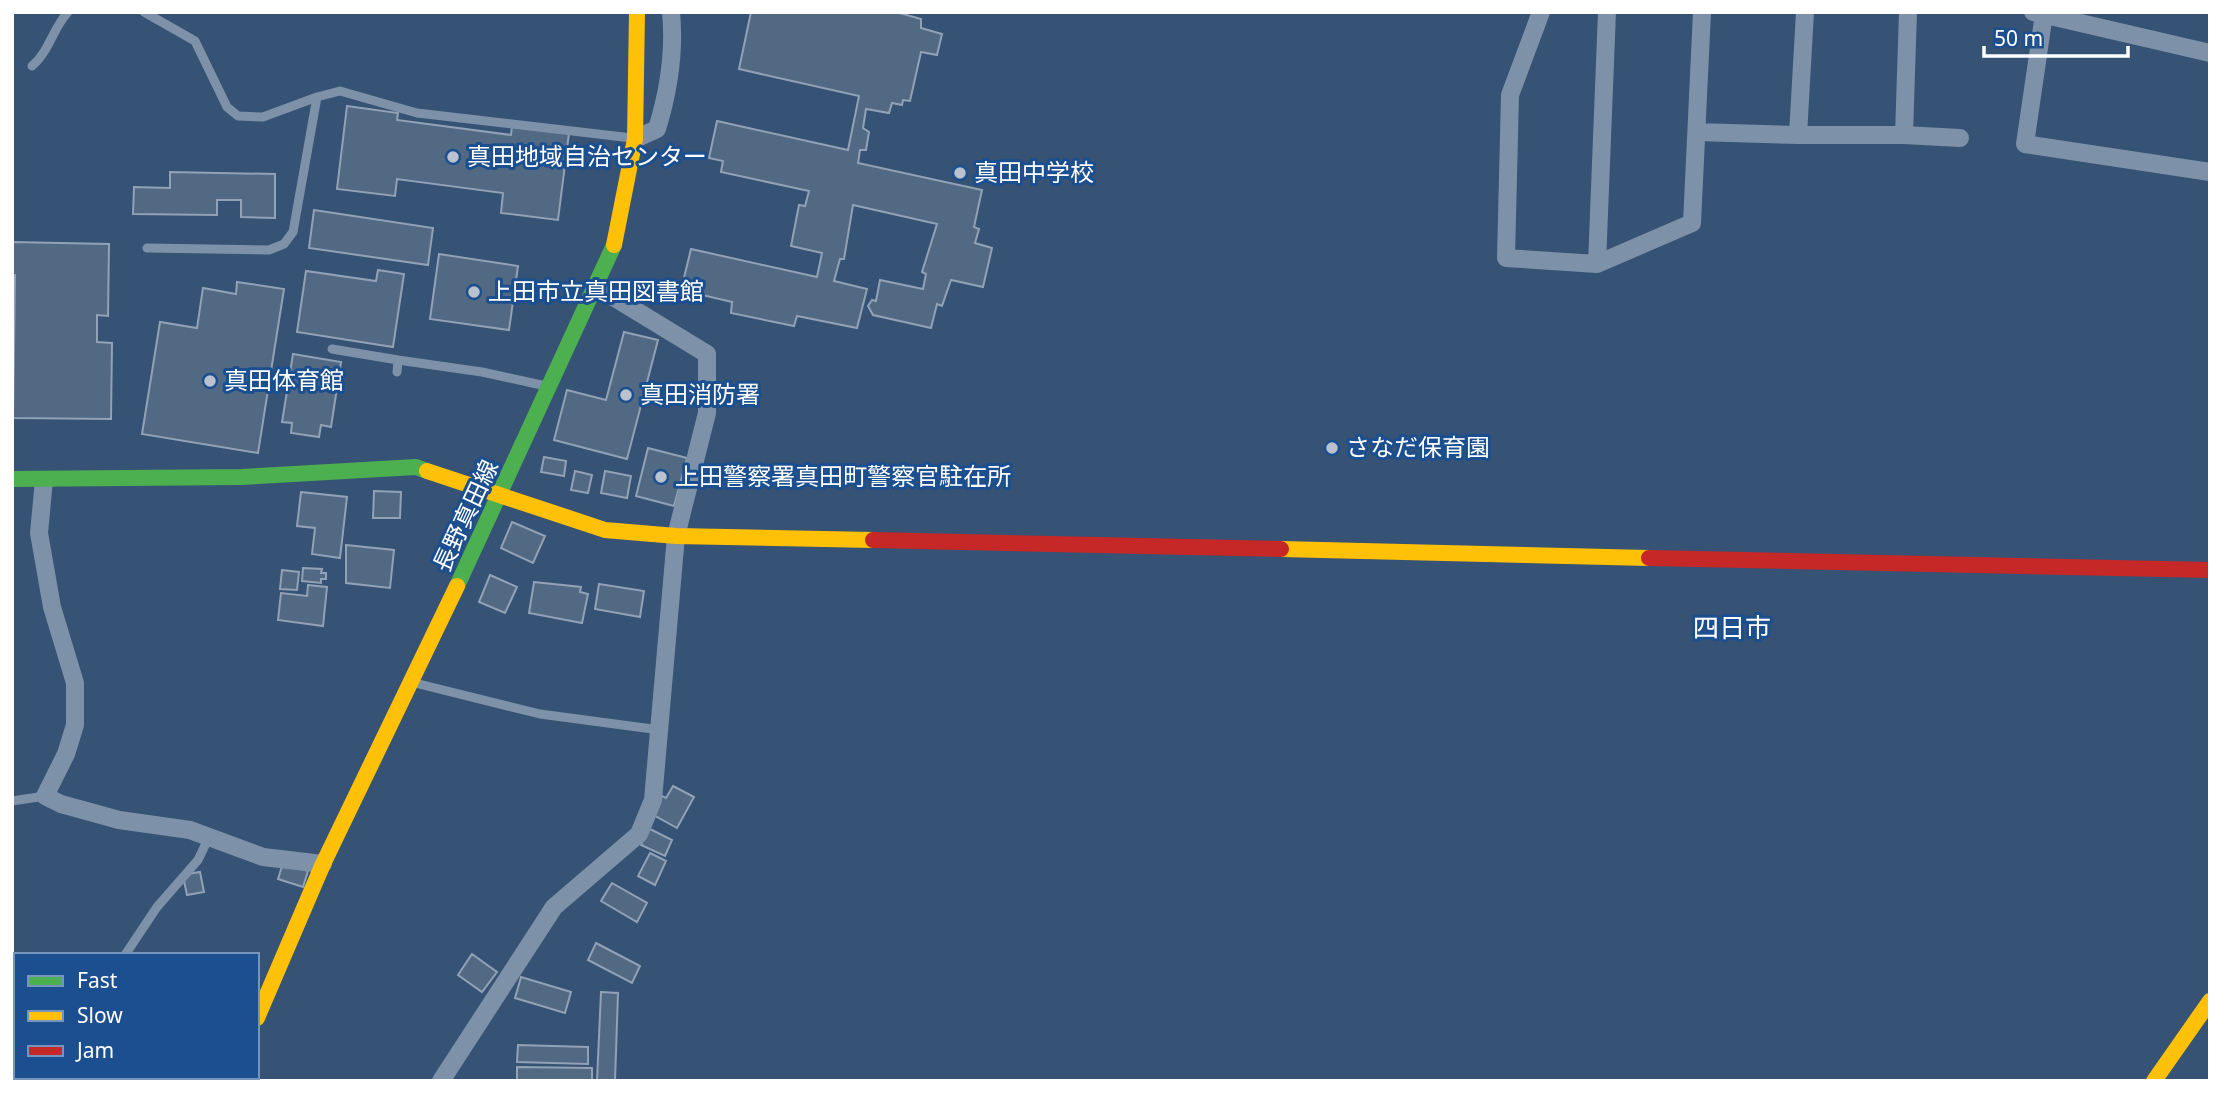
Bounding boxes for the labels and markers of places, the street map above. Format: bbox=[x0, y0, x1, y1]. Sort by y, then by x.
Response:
place label: 真田地域自治センター bbox=[467, 139, 707, 172]
marker: 真田地域自治センター bbox=[445, 149, 461, 165]
place label: 真田中学校 bbox=[974, 155, 1094, 188]
marker: 真田中学校 bbox=[952, 165, 968, 181]
place label: 上田市立真田図書館 bbox=[488, 274, 704, 307]
marker: 上田市立真田図書館 bbox=[466, 284, 482, 300]
place label: 真田体育館 bbox=[224, 363, 344, 396]
marker: 真田体育館 bbox=[202, 373, 218, 389]
place label: 真田消防署 bbox=[640, 377, 760, 410]
marker: 真田消防署 bbox=[618, 387, 634, 403]
place label: さなだ保育園 bbox=[1346, 430, 1490, 463]
marker: さなだ保育園 bbox=[1324, 440, 1340, 456]
place label: 上田警察署真田町警察官駐在所 bbox=[675, 459, 1011, 492]
marker: 上田警察署真田町警察官駐在所 bbox=[653, 469, 669, 485]

